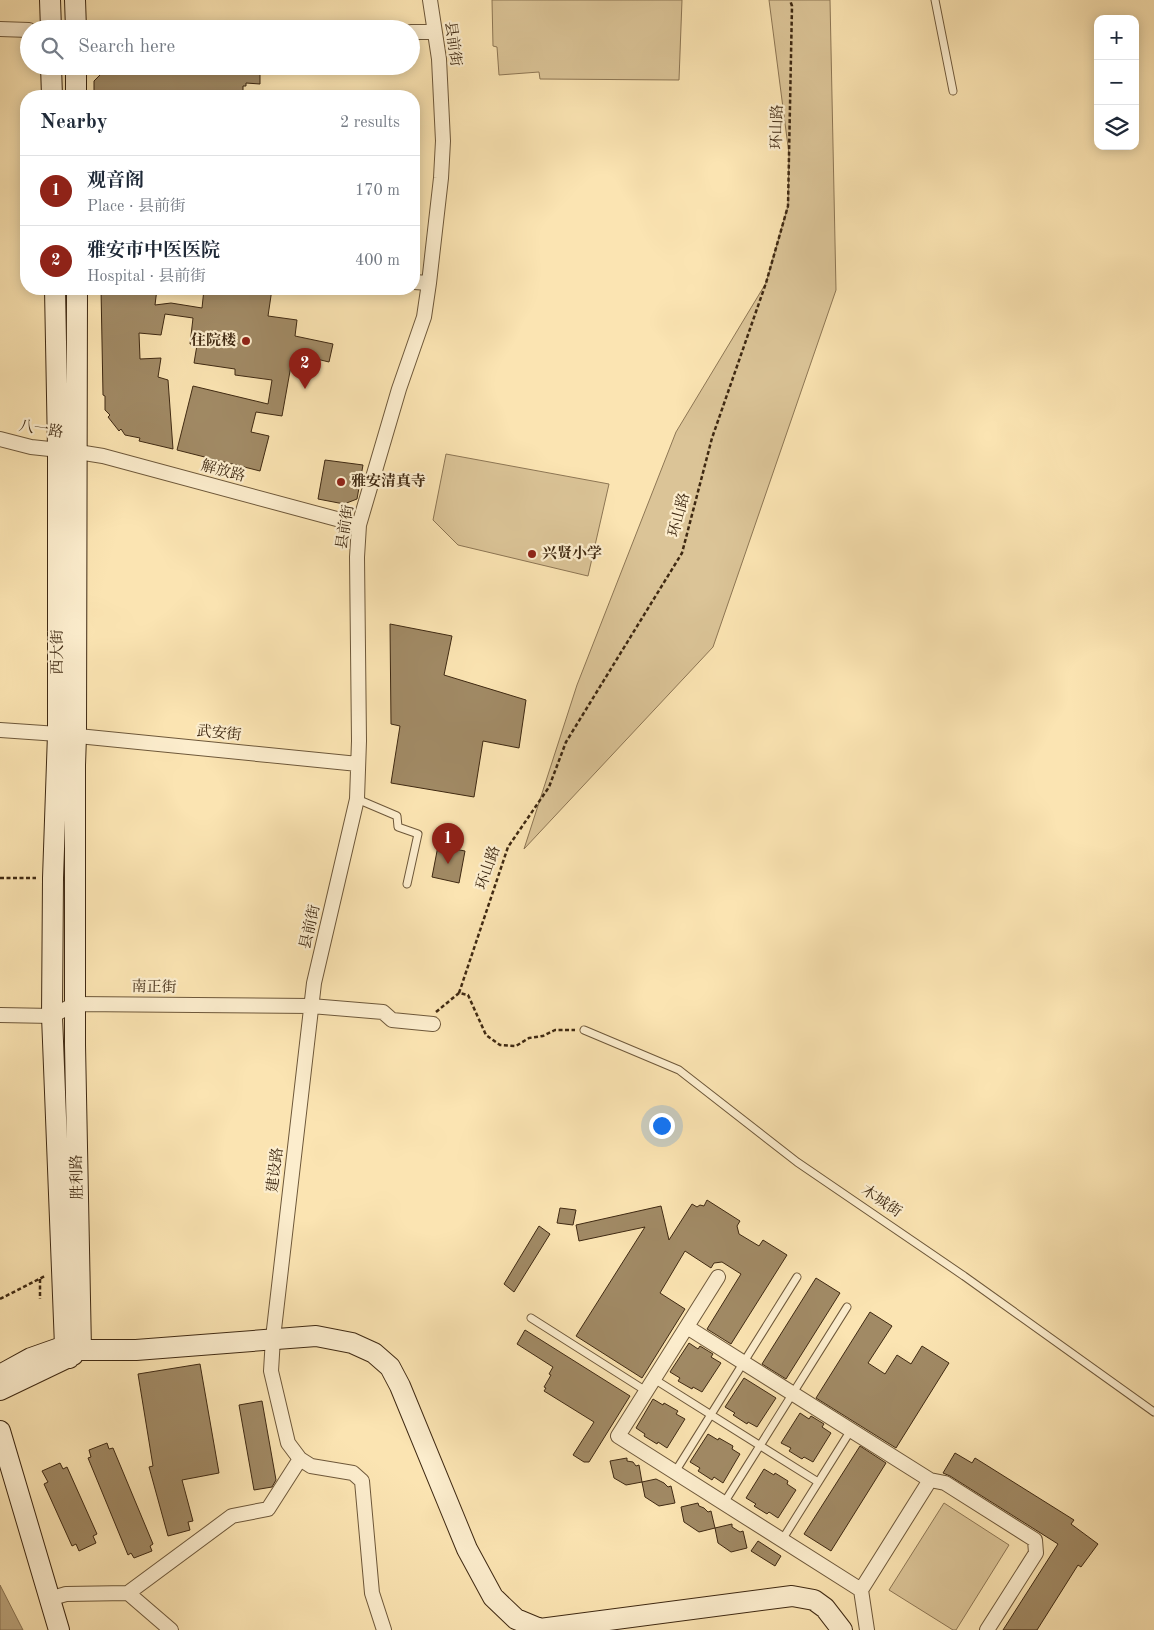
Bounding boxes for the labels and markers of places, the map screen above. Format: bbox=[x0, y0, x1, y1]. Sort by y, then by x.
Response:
place label: 住院楼 bbox=[191, 332, 236, 349]
marker: 住院楼 bbox=[240, 335, 252, 347]
pin: 2 bbox=[289, 348, 321, 389]
place label: 雅安清真寺 bbox=[351, 472, 426, 490]
marker: 雅安清真寺 bbox=[335, 476, 347, 488]
place label: 兴贤小学 bbox=[542, 545, 602, 562]
marker: 兴贤小学 bbox=[526, 548, 538, 560]
pin: 1 bbox=[432, 823, 464, 864]

